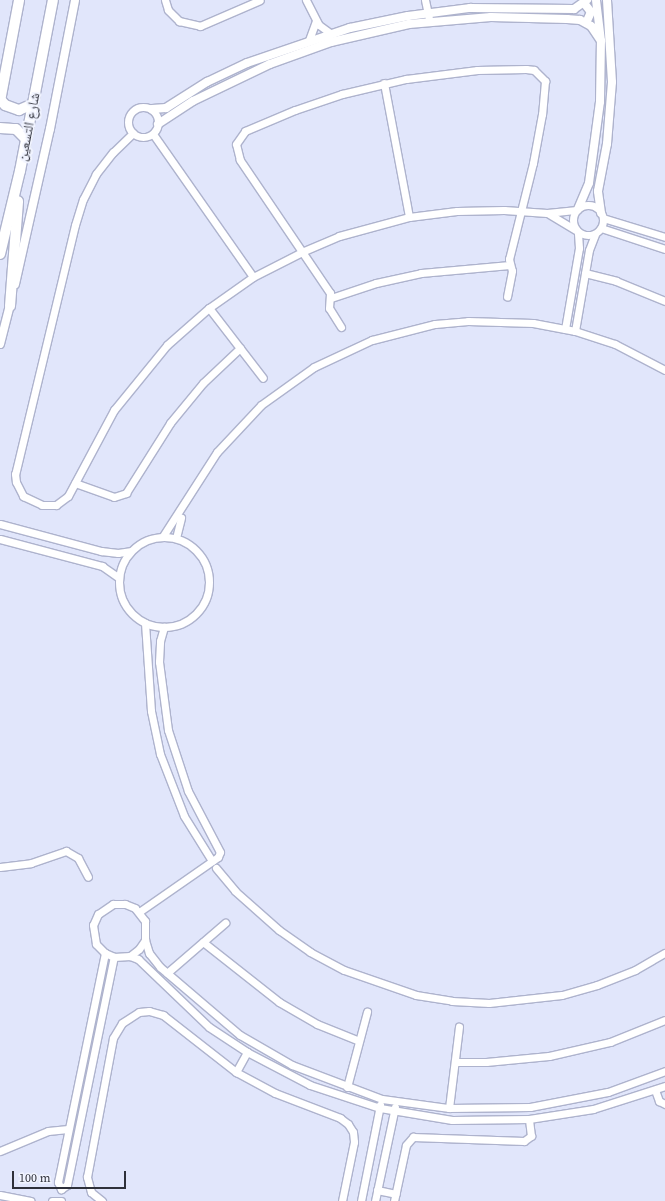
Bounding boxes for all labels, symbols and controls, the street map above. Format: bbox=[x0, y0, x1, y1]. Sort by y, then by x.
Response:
street label: شارع التسعين bbox=[13, 91, 43, 163]
scale bar bbox=[14, 1163, 128, 1189]
text: 100 m bbox=[19, 1170, 51, 1186]

